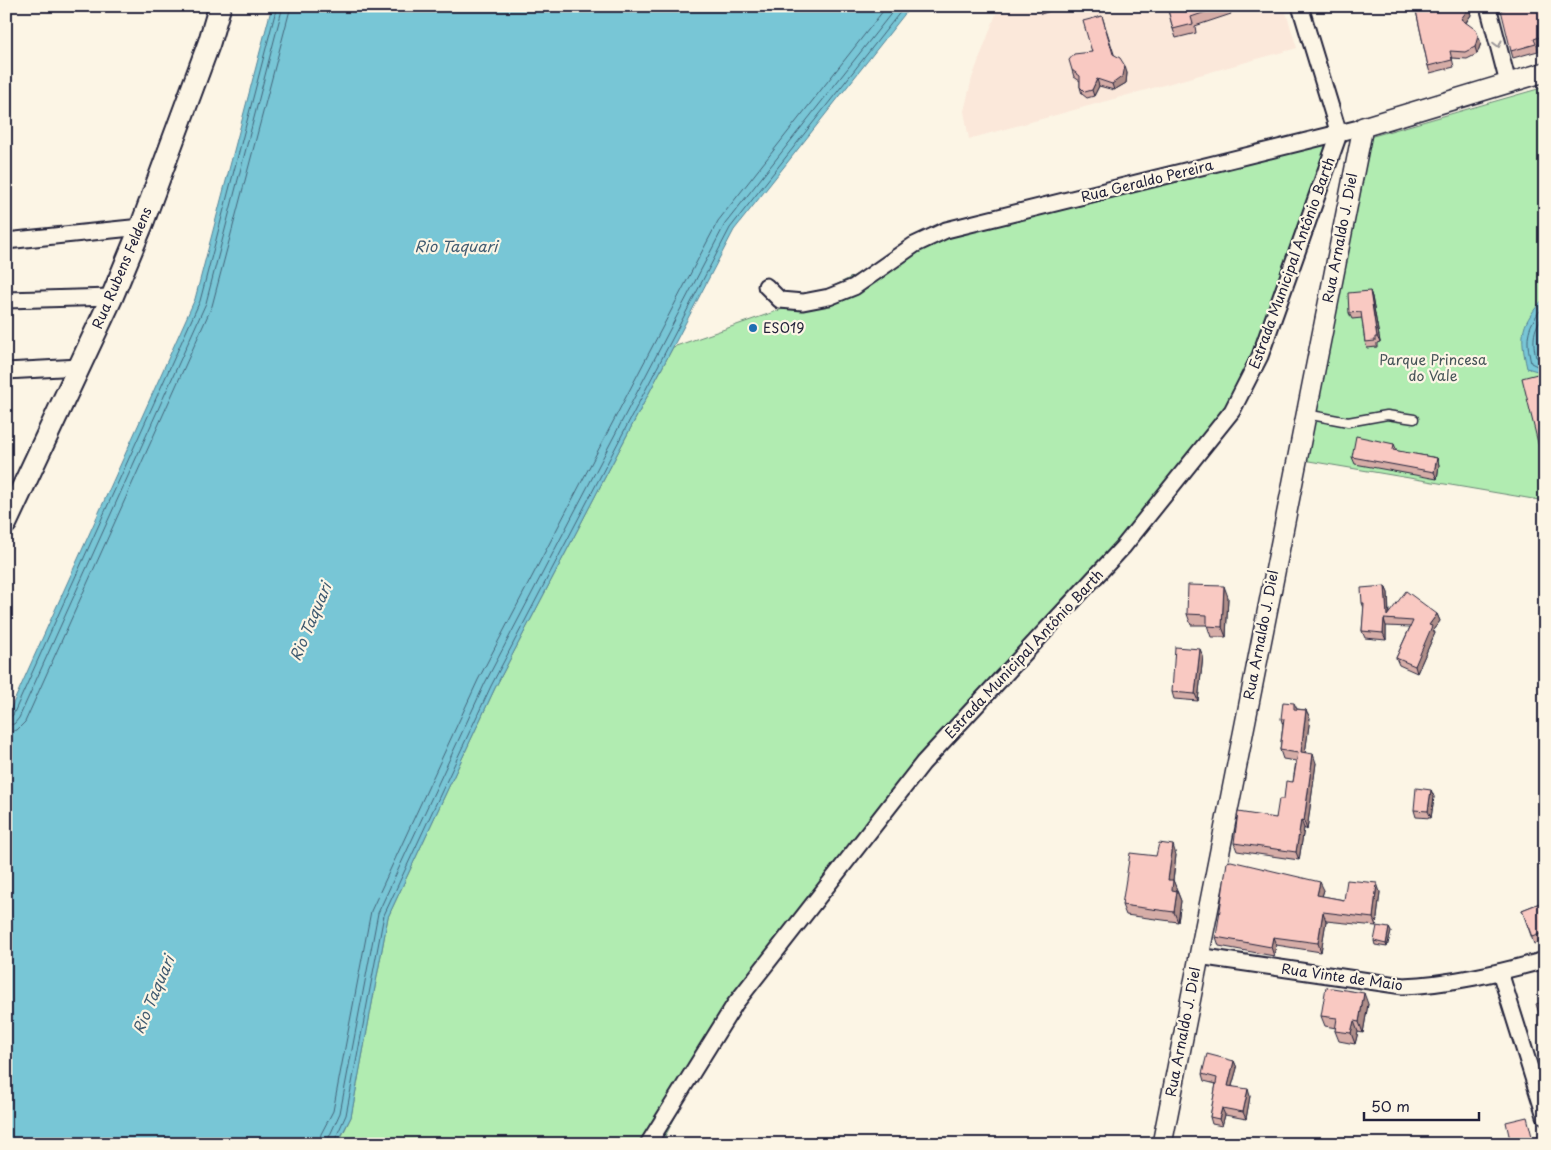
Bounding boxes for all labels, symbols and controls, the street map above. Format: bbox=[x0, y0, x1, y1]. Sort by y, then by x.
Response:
one-way arrow bbox=[1492, 40, 1502, 48]
street label: Rua Geraldo Pereira bbox=[1079, 154, 1215, 207]
street label: Estrada Municipal Antônio Barth bbox=[1243, 154, 1340, 372]
street label: Rua Arnaldo J. Diel bbox=[1317, 171, 1362, 305]
street label: Rua Rubens Feldens bbox=[86, 204, 157, 332]
water label: Rio Taquari bbox=[415, 234, 500, 257]
place label: ES019 bbox=[763, 317, 805, 338]
marker: ES019 bbox=[747, 322, 759, 334]
park label: Parque Princesa do Vale bbox=[1379, 349, 1487, 386]
street label: Estrada Municipal Antônio Barth bbox=[939, 564, 1108, 743]
street label: Rua Arnaldo J. Diel bbox=[1238, 568, 1283, 702]
water label: Rio Taquari bbox=[283, 576, 337, 664]
water label: Rio Taquari bbox=[126, 949, 180, 1037]
street label: Rua Vinte de Maio bbox=[1280, 958, 1404, 995]
street label: Rua Arnaldo J. Diel bbox=[1160, 965, 1205, 1099]
scale bar bbox=[1364, 1090, 1478, 1122]
text: 50 m bbox=[1371, 1094, 1410, 1117]

